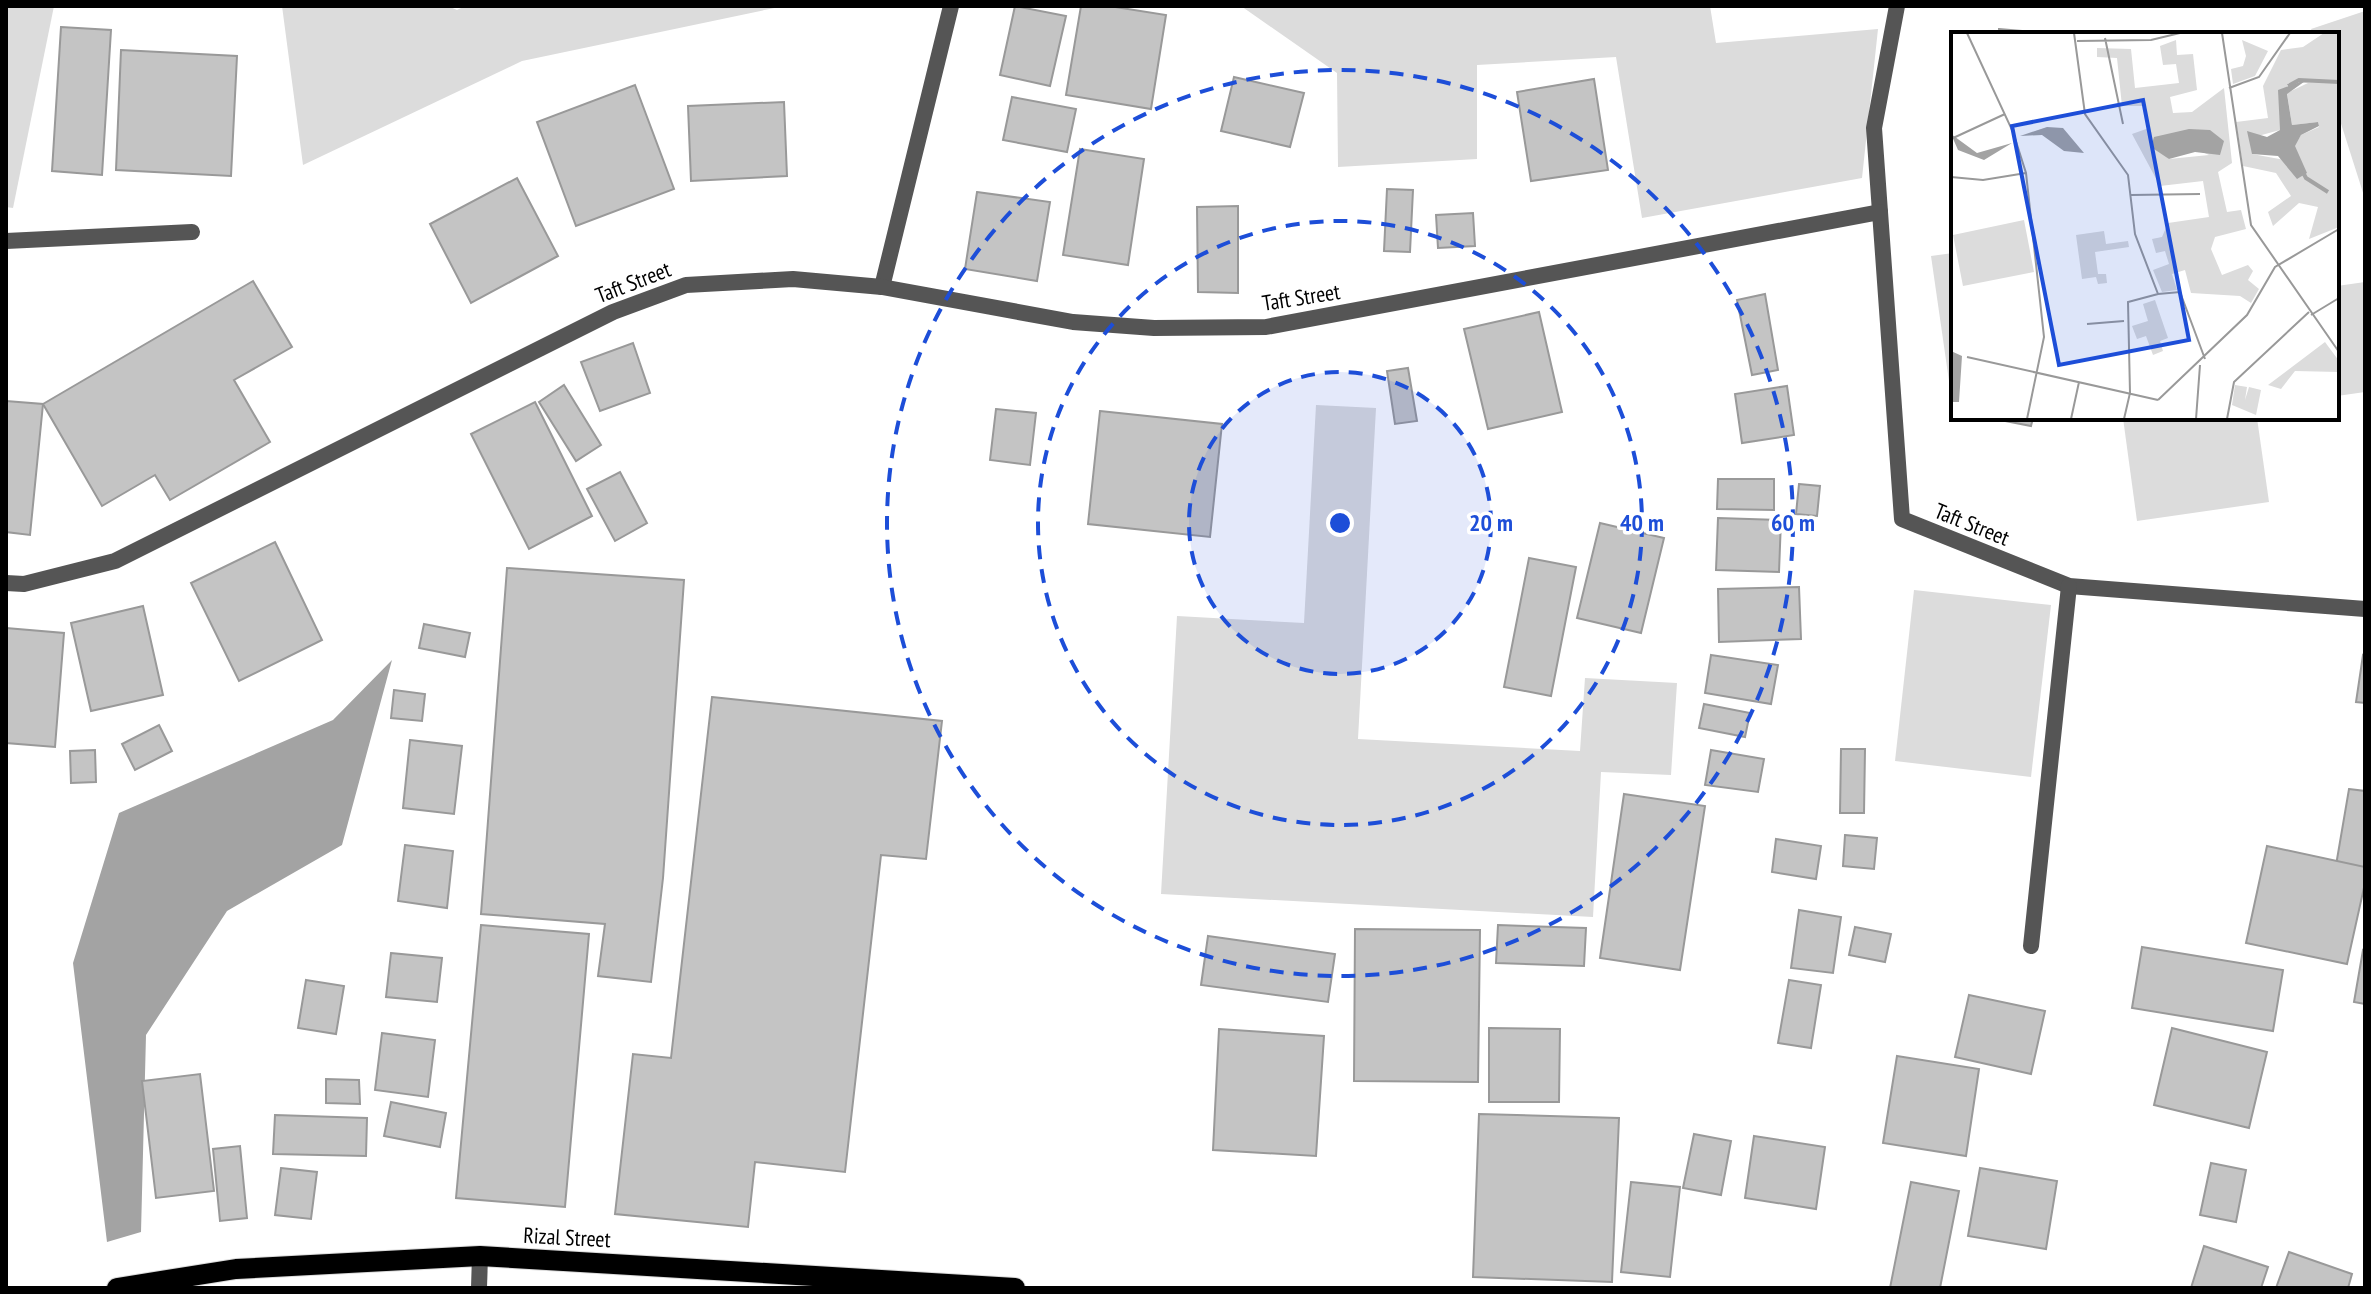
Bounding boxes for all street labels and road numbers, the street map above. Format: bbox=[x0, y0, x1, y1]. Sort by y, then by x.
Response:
street label: Taft Street bbox=[591, 255, 675, 309]
street label: Taft Street bbox=[1260, 277, 1342, 317]
street label: Taft Street bbox=[1930, 496, 2014, 552]
street label: Rizal Street bbox=[523, 1221, 611, 1253]

